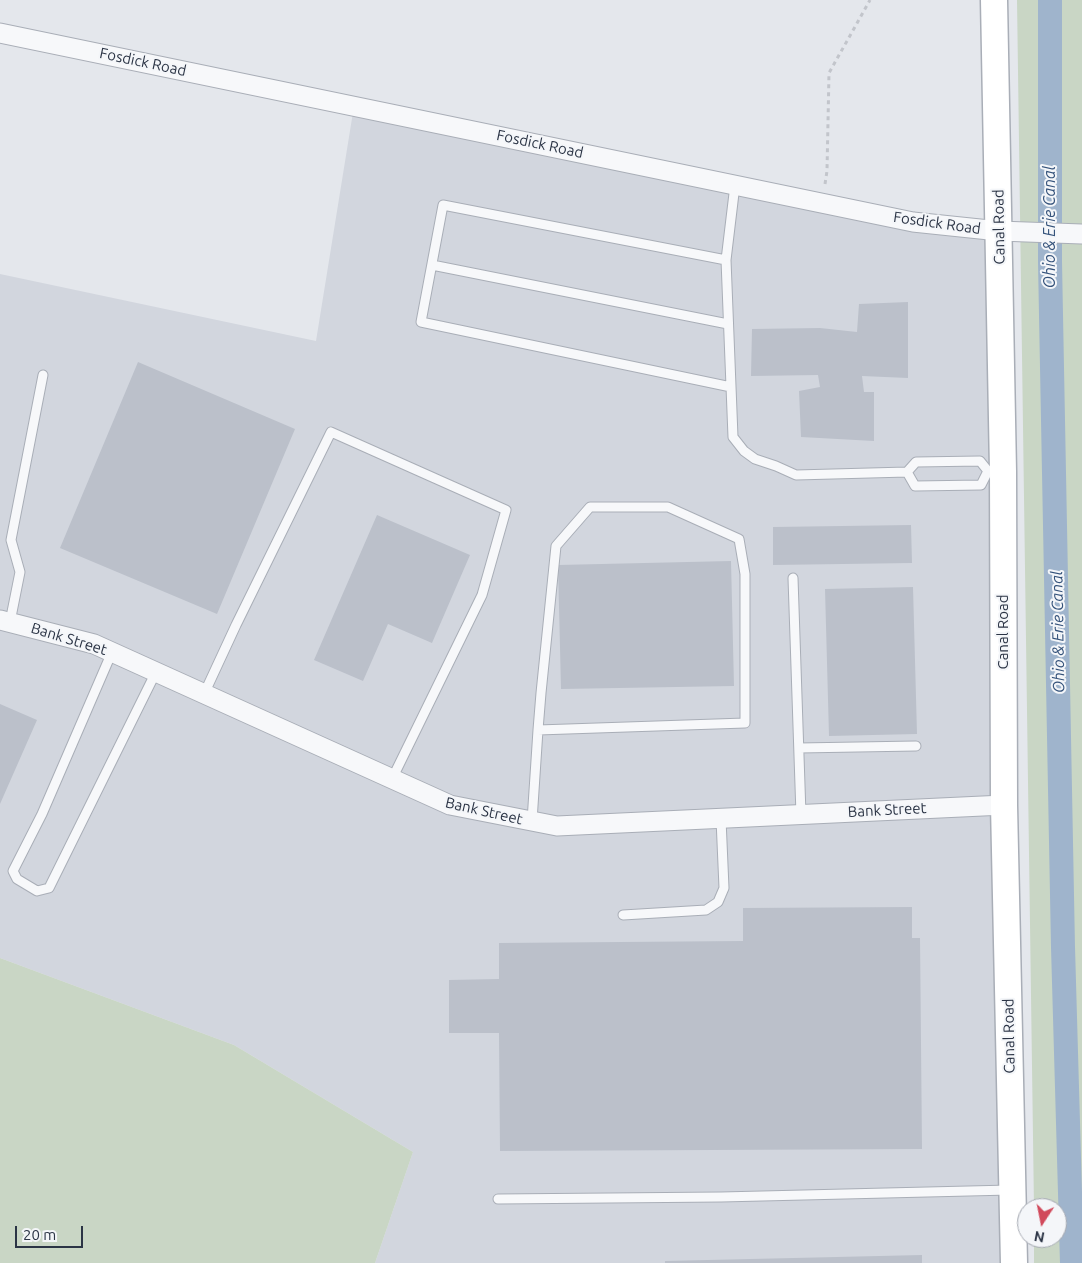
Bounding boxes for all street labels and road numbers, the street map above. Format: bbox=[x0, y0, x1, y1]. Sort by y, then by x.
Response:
street label: Fosdick Road bbox=[98, 44, 188, 80]
street label: Fosdick Road bbox=[495, 126, 585, 162]
street label: Canal Road bbox=[989, 189, 1009, 265]
street label: Fosdick Road bbox=[892, 208, 982, 238]
street label: Canal Road bbox=[994, 594, 1012, 670]
street label: Bank Street bbox=[29, 619, 109, 659]
street label: Bank Street bbox=[444, 793, 524, 829]
street label: Bank Street bbox=[847, 799, 927, 821]
street label: Canal Road bbox=[999, 998, 1019, 1074]

